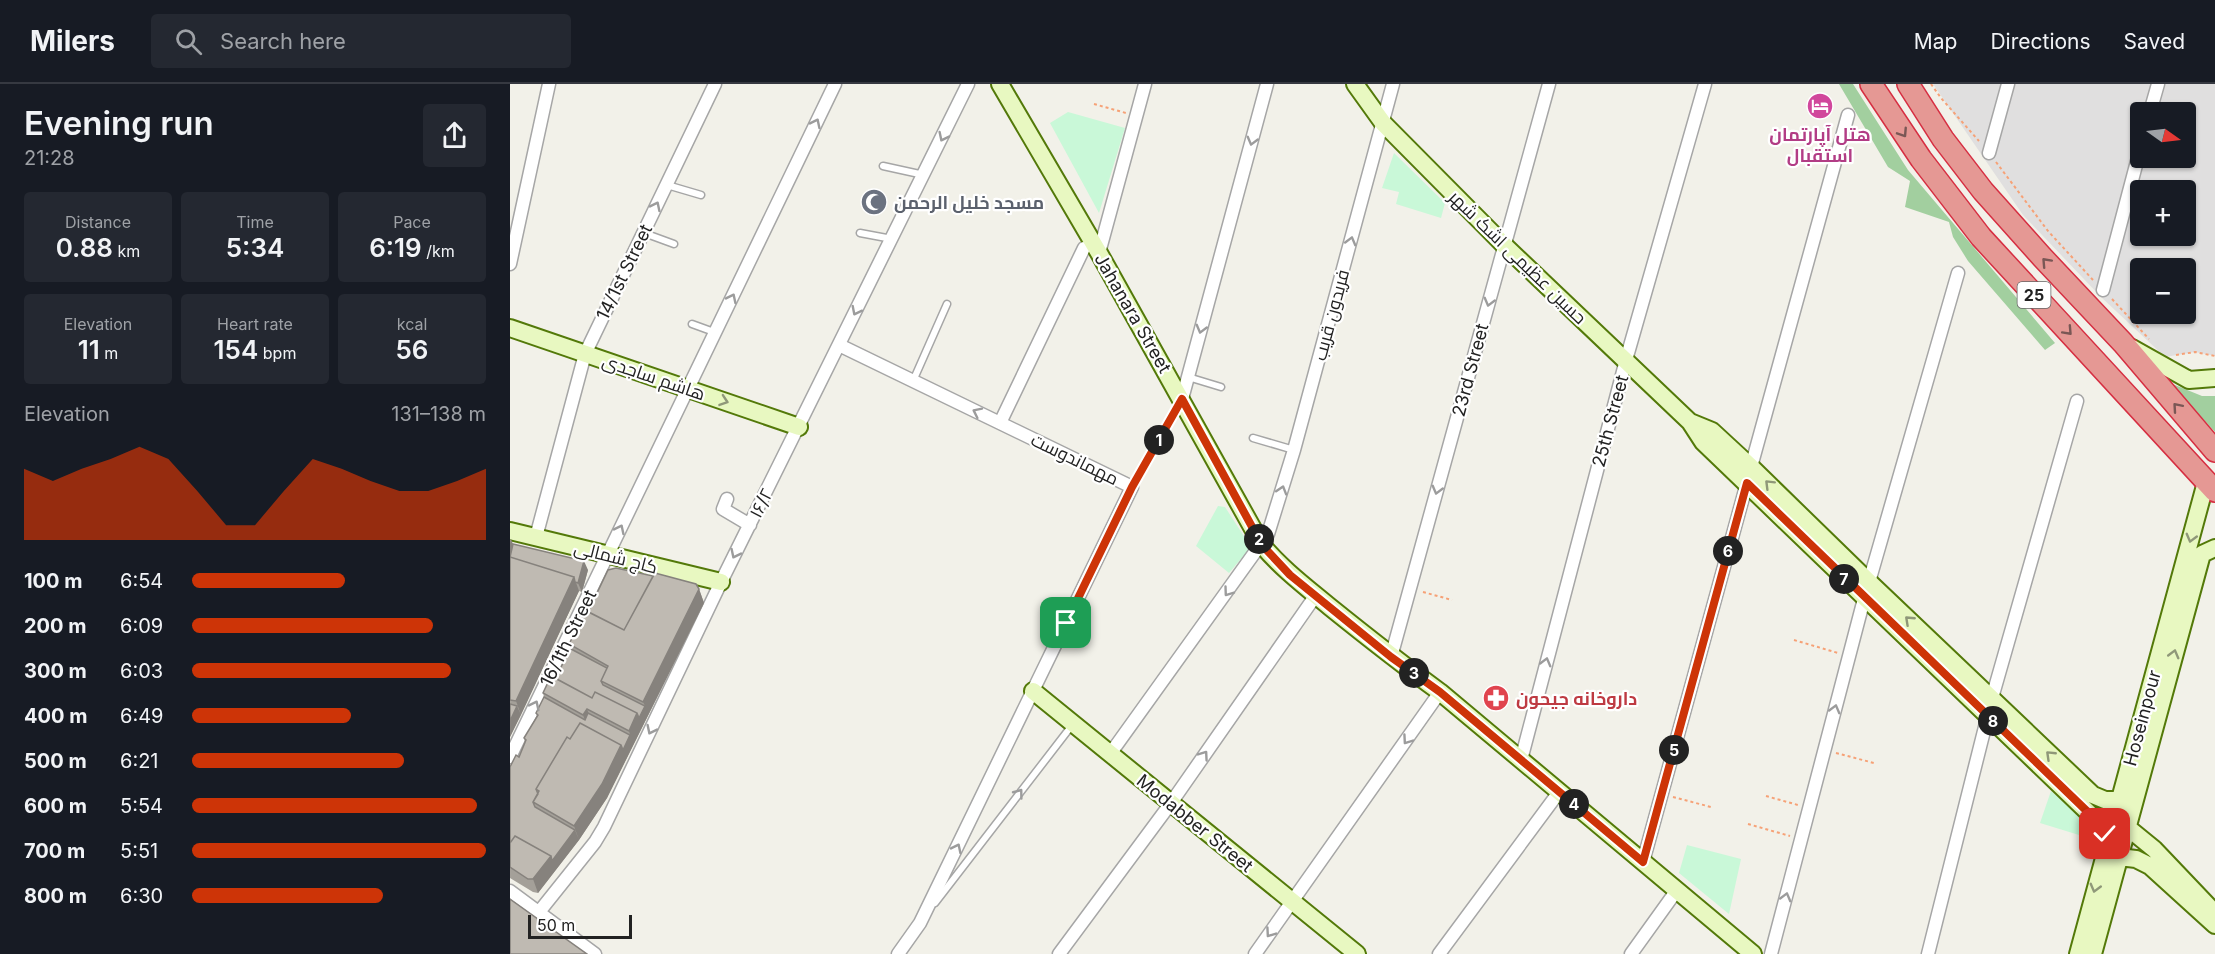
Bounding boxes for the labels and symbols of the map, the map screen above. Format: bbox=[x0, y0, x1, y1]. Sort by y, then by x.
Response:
hotel icon: هتل آپارتمان استقبال bbox=[1805, 91, 1835, 121]
north arrow bbox=[2130, 102, 2196, 168]
one-way arrow bbox=[809, 118, 821, 129]
place label: هتل آپارتمان استقبال bbox=[1769, 124, 1871, 167]
one-way arrow bbox=[1896, 126, 1907, 137]
one-way arrow bbox=[938, 130, 950, 141]
one-way arrow bbox=[1247, 135, 1259, 145]
street label: حسین عظیمی اشک شهر bbox=[1444, 185, 1591, 329]
mosque icon: مسجد خلیل الرحمن bbox=[859, 187, 889, 217]
place label: مسجد خلیل الرحمن bbox=[894, 192, 1044, 214]
one-way arrow bbox=[649, 202, 661, 213]
street label: 14/1st Street bbox=[592, 221, 656, 323]
one-way arrow bbox=[1343, 236, 1356, 246]
street label: Jahanara Street bbox=[1090, 249, 1176, 377]
one-way arrow bbox=[2042, 258, 2053, 269]
street label: فریدون قریب bbox=[1309, 267, 1354, 363]
road number: 25 bbox=[2018, 282, 2050, 308]
one-way arrow bbox=[724, 294, 736, 305]
one-way arrow bbox=[1484, 296, 1496, 307]
one-way arrow bbox=[852, 305, 864, 316]
street label: 23rd Street bbox=[1448, 321, 1493, 419]
one-way arrow bbox=[1196, 323, 1208, 334]
one-way arrow bbox=[2061, 324, 2072, 335]
street label: هاشم ساجدی bbox=[599, 350, 708, 406]
street label: 25th Street bbox=[1588, 373, 1632, 469]
one-way arrow bbox=[718, 394, 729, 407]
one-way arrow bbox=[2173, 403, 2184, 414]
one-way arrow bbox=[973, 407, 984, 419]
pin: 1 bbox=[1144, 425, 1174, 455]
street label: مهماندوست bbox=[1027, 429, 1122, 490]
one-way arrow bbox=[1766, 481, 1777, 492]
one-way arrow bbox=[1432, 484, 1444, 495]
street label: ۱۶/۲ bbox=[745, 485, 777, 521]
one-way arrow bbox=[1275, 485, 1287, 496]
one-way arrow bbox=[613, 524, 625, 535]
pin: 2 bbox=[1244, 524, 1274, 554]
one-way arrow bbox=[2186, 532, 2198, 543]
street label: کاج شمالی bbox=[572, 536, 660, 579]
pin: 6 bbox=[1713, 536, 1743, 566]
one-way arrow bbox=[731, 548, 742, 559]
pin: 7 bbox=[1829, 564, 1859, 594]
street label: 16/1th Street bbox=[536, 586, 600, 690]
one-way arrow bbox=[1224, 586, 1235, 597]
pin bbox=[1040, 597, 1091, 648]
one-way arrow bbox=[1906, 616, 1916, 627]
one-way arrow bbox=[2167, 650, 2179, 660]
one-way arrow bbox=[1539, 657, 1552, 667]
pin: 3 bbox=[1399, 658, 1429, 688]
street label: Hoseinpour bbox=[2119, 668, 2165, 768]
pharmacy icon: داروخانه جیحون bbox=[1481, 683, 1511, 713]
place label: داروخانه جیحون bbox=[1516, 688, 1637, 710]
one-way arrow bbox=[528, 700, 540, 711]
one-way arrow bbox=[1828, 704, 1841, 714]
pin: 8 bbox=[1978, 706, 2008, 736]
one-way arrow bbox=[646, 724, 658, 735]
one-way arrow bbox=[1403, 733, 1414, 744]
pin: 5 bbox=[1659, 735, 1689, 765]
one-way arrow bbox=[1197, 751, 1208, 762]
one-way arrow bbox=[2047, 751, 2058, 762]
street label: Modabber Street bbox=[1133, 770, 1257, 876]
one-way arrow bbox=[1012, 789, 1023, 800]
pin: 4 bbox=[1559, 789, 1589, 819]
pin bbox=[2079, 808, 2130, 859]
one-way arrow bbox=[949, 843, 961, 854]
one-way arrow bbox=[2090, 883, 2103, 893]
one-way arrow bbox=[1778, 893, 1791, 903]
scale bar bbox=[528, 912, 632, 940]
one-way arrow bbox=[1266, 927, 1277, 938]

